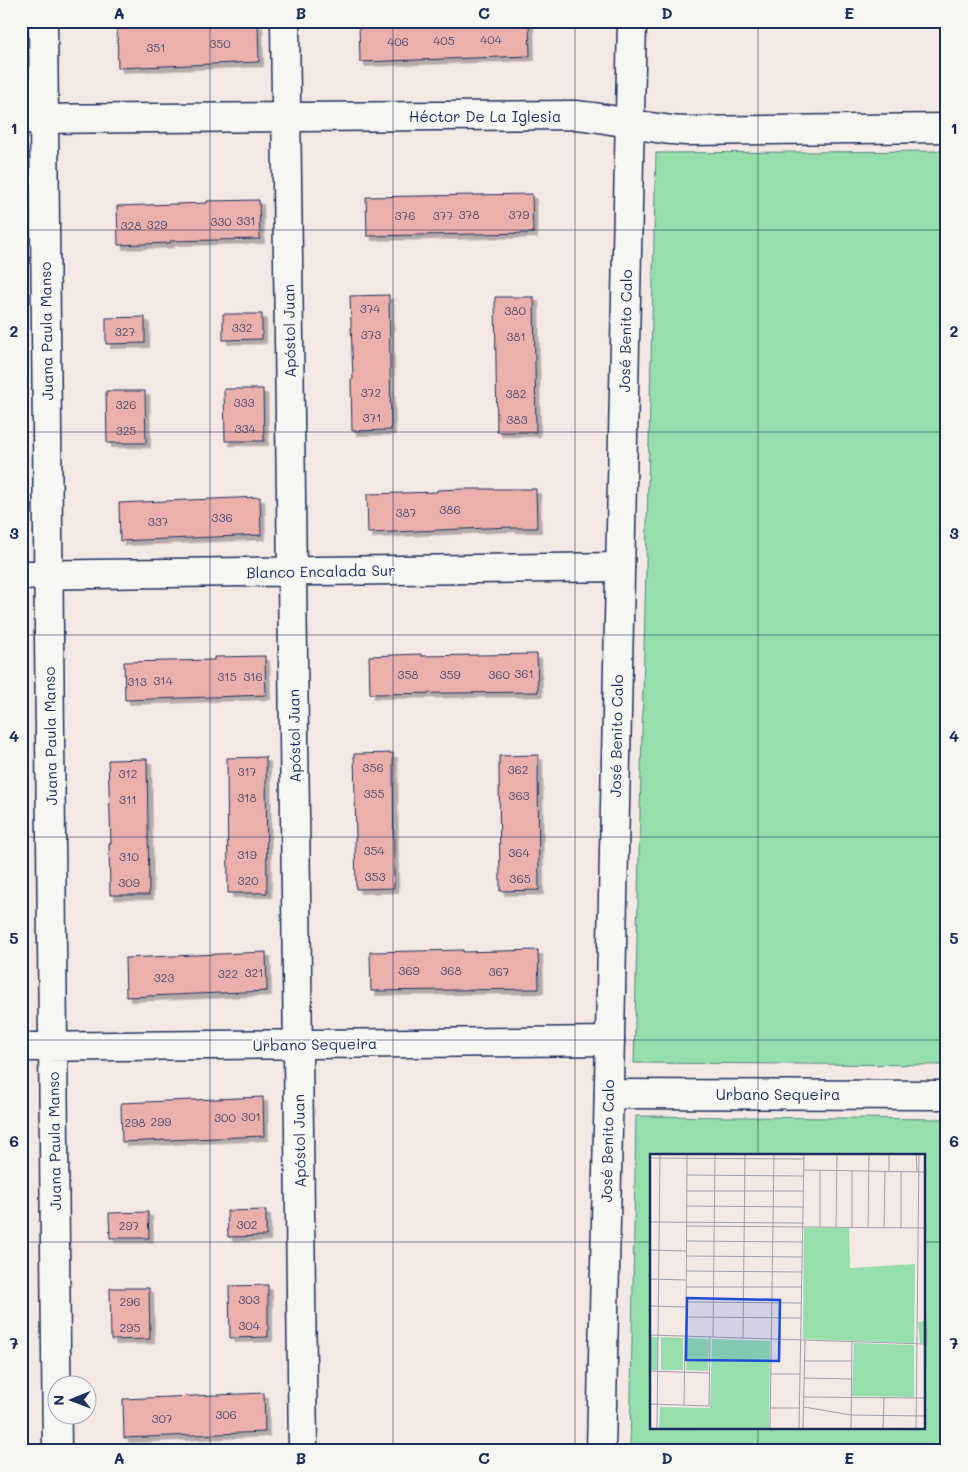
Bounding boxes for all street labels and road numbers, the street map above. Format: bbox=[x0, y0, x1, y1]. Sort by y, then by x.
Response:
street label: Héctor De La Iglesia bbox=[409, 106, 561, 126]
street label: Juana Paula Manso bbox=[35, 261, 57, 400]
street label: José Benito Calo bbox=[614, 269, 636, 393]
street label: Apóstol Juan bbox=[278, 284, 300, 378]
street label: Blanco Encalada Sur bbox=[246, 560, 396, 582]
street label: Juana Paula Manso bbox=[39, 666, 61, 805]
street label: José Benito Calo bbox=[605, 674, 627, 798]
street label: Apóstol Juan bbox=[283, 689, 305, 783]
street label: Urbano Sequeira bbox=[252, 1033, 378, 1055]
street label: Juana Paula Manso bbox=[43, 1071, 65, 1210]
street label: José Benito Calo bbox=[596, 1079, 618, 1203]
street label: Urbano Sequeira bbox=[716, 1084, 840, 1104]
street label: Apóstol Juan bbox=[288, 1094, 310, 1188]

